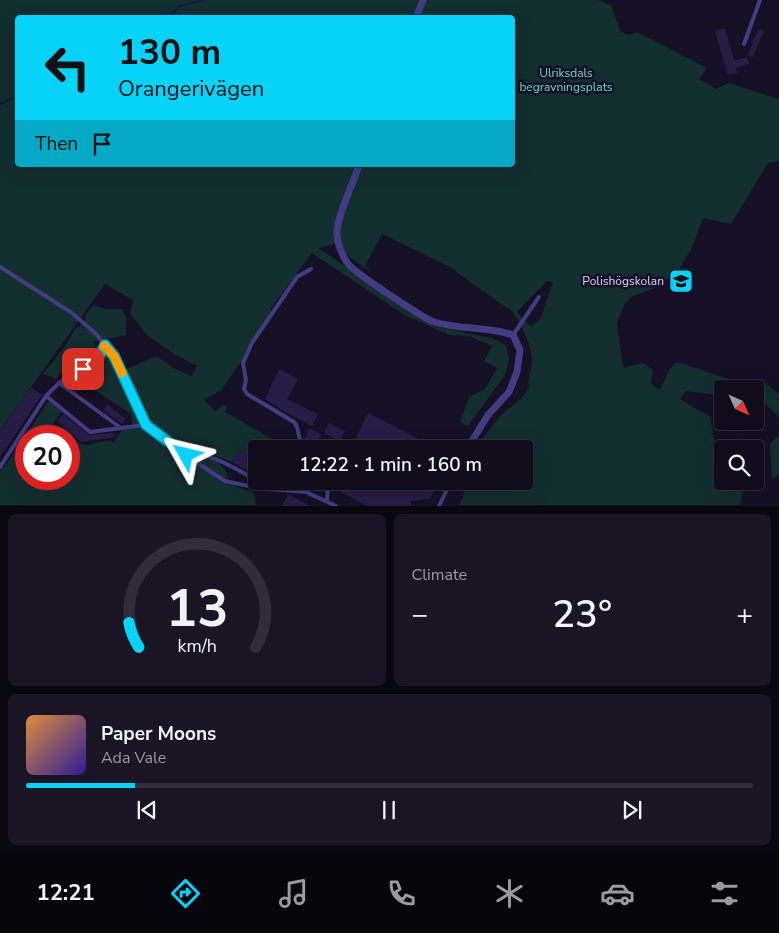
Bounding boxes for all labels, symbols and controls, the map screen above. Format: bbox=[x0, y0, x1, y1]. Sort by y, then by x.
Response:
text: 130 m bbox=[118, 29, 221, 76]
icon: left bbox=[35, 35, 100, 100]
park label: Ulriksdals begravningsplats bbox=[519, 65, 613, 95]
text: Orangerivägen bbox=[118, 74, 264, 104]
icon: arrive bbox=[88, 130, 116, 158]
text: Then bbox=[35, 131, 78, 157]
school or university icon: Polishögskolan bbox=[668, 268, 694, 294]
place label: Polishögskolan bbox=[582, 273, 664, 289]
pin bbox=[62, 348, 104, 390]
icon: arrive bbox=[69, 355, 97, 383]
north arrow bbox=[714, 380, 764, 430]
map controls bbox=[714, 380, 764, 490]
speed limit sign: 20 bbox=[15, 425, 80, 490]
position arrow bbox=[159, 428, 211, 480]
button: search bbox=[714, 440, 764, 490]
text: 12:22 · 1 min · 160 m bbox=[299, 452, 482, 478]
text: Climate bbox=[412, 564, 467, 586]
text: 13 bbox=[166, 573, 228, 644]
text: 23° bbox=[552, 589, 612, 640]
text: − bbox=[412, 596, 428, 634]
text: + bbox=[736, 596, 753, 634]
text: km/h bbox=[177, 634, 216, 658]
text: Paper Moons bbox=[101, 721, 216, 747]
text: Ada Vale bbox=[101, 747, 166, 769]
icon: previous bbox=[133, 796, 161, 824]
icon: pause bbox=[375, 796, 403, 824]
icon: next bbox=[618, 796, 646, 824]
icon: directions bbox=[168, 876, 203, 911]
icon: music bbox=[276, 876, 311, 911]
icon: phone bbox=[384, 876, 419, 911]
icon: climate bbox=[492, 876, 527, 911]
icon: car bbox=[600, 876, 635, 911]
icon: filters bbox=[707, 876, 742, 911]
text: 12:21 bbox=[36, 878, 95, 908]

